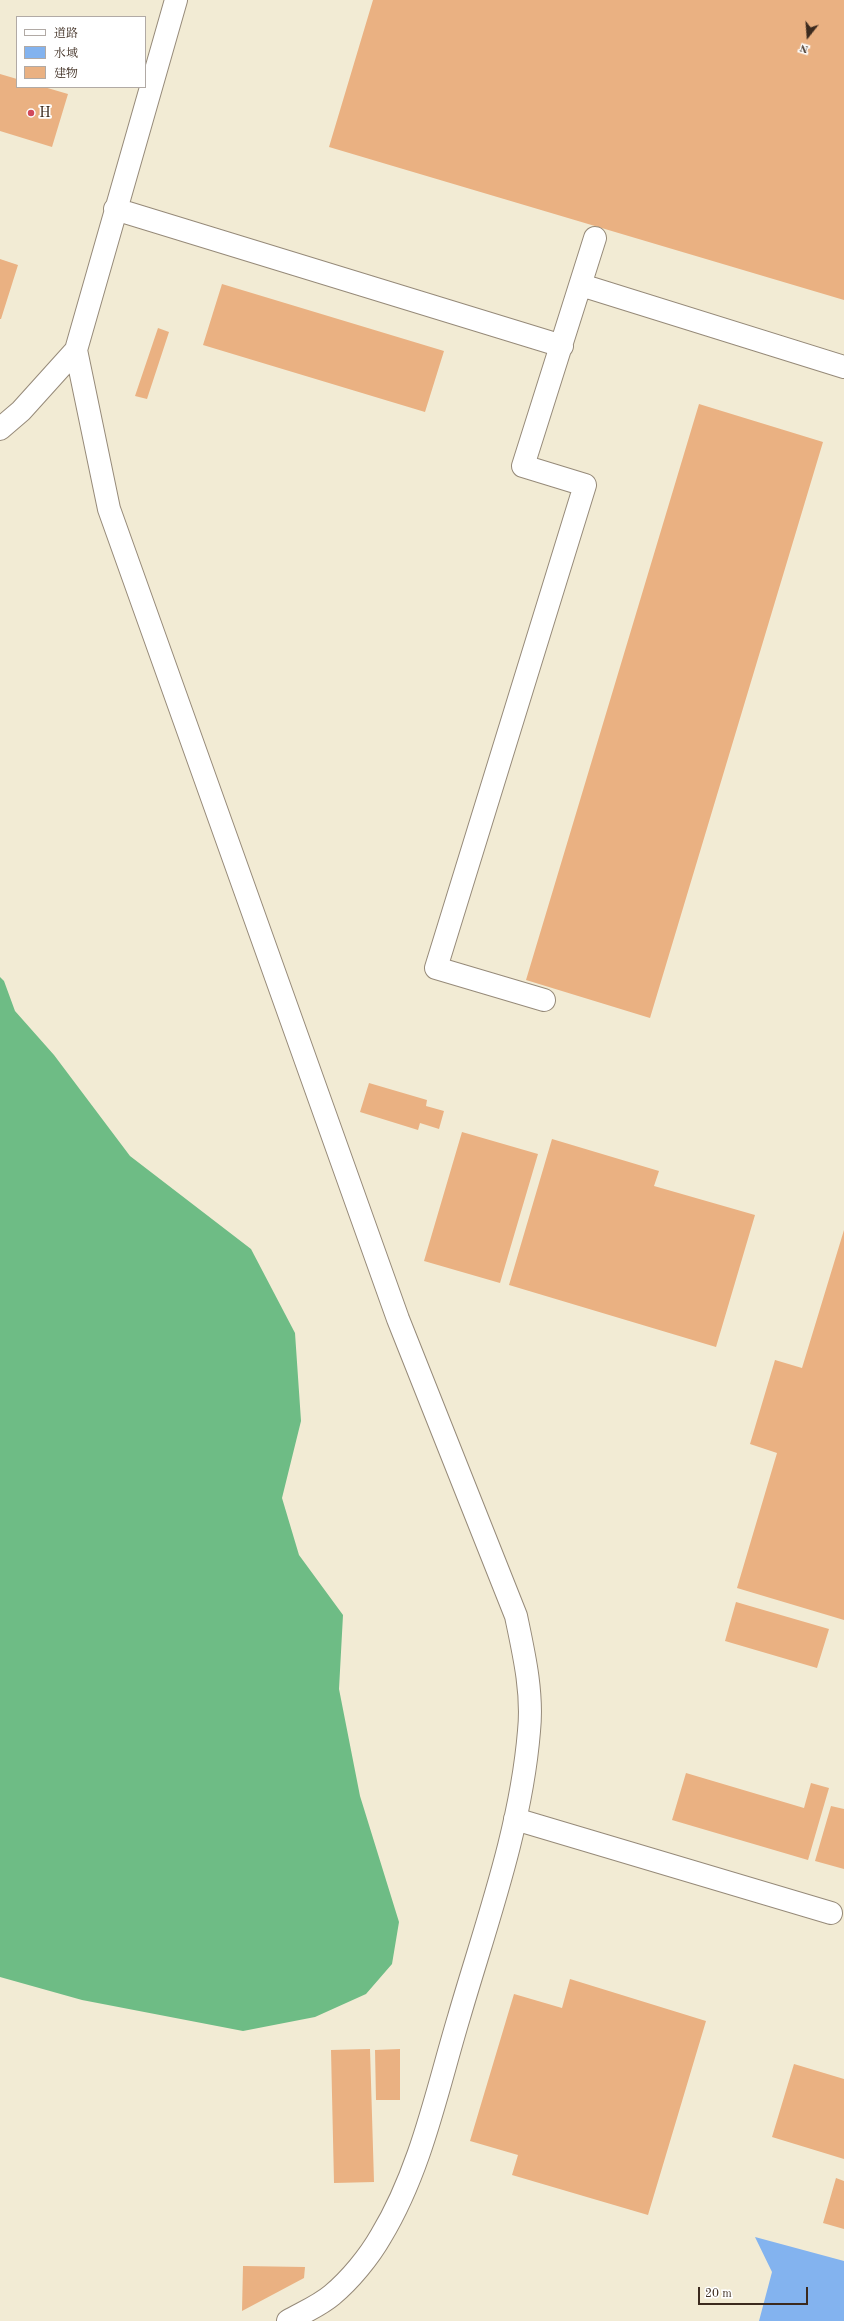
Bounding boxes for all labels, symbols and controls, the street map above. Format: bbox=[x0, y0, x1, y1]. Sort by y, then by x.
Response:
legend bbox=[16, 16, 146, 88]
north arrow bbox=[788, 16, 828, 56]
text: 道路 bbox=[54, 28, 78, 40]
text: N bbox=[799, 41, 810, 54]
text: 水域 bbox=[54, 48, 78, 60]
text: 建物 bbox=[54, 68, 78, 80]
place label: H bbox=[39, 104, 51, 122]
marker: H bbox=[26, 108, 36, 118]
scale bar bbox=[700, 2279, 810, 2305]
text: 20 m bbox=[705, 2288, 732, 2300]

